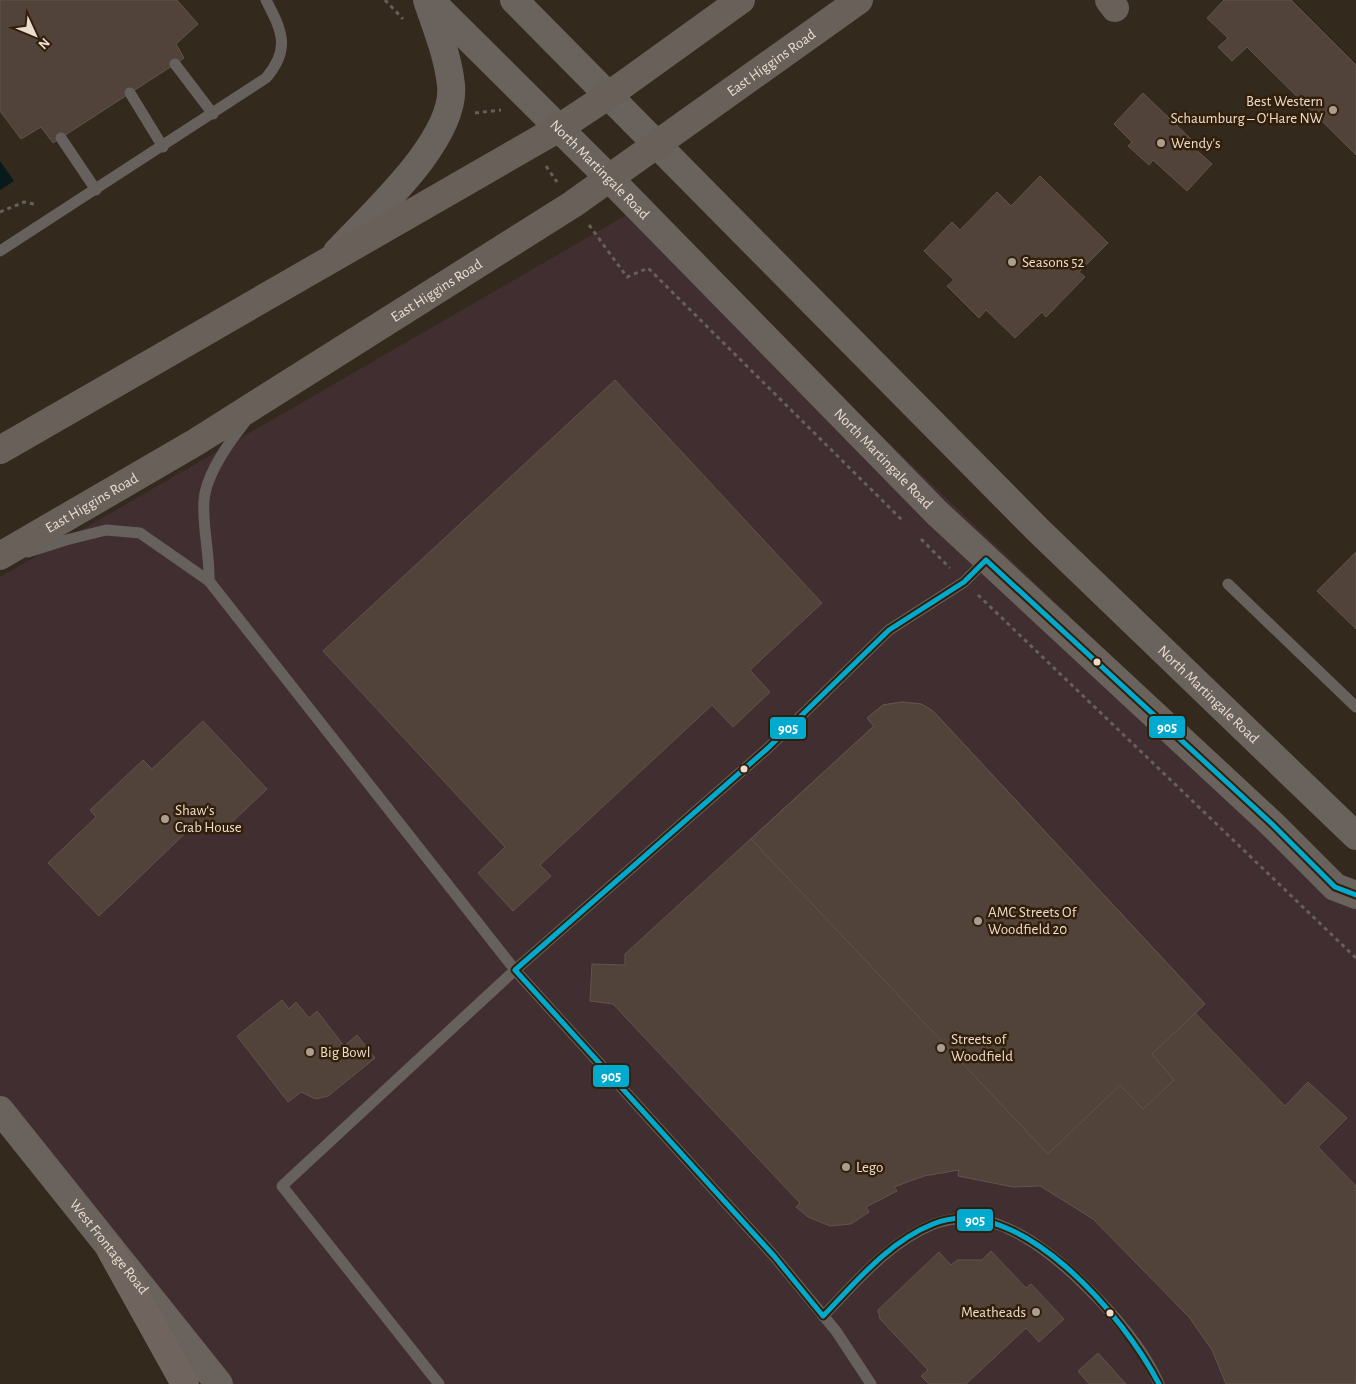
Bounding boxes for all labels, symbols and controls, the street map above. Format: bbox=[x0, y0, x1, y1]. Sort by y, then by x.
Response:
north arrow bbox=[10, 10, 60, 60]
street label: East Higgins Road bbox=[725, 26, 819, 100]
text: N bbox=[35, 35, 52, 52]
place label: Best Western Schaumburg – O’Hare NW bbox=[1171, 94, 1324, 126]
marker: Best Western Schaumburg – O’Hare NW bbox=[1327, 104, 1339, 116]
street label: North Martingale Road bbox=[547, 117, 652, 223]
place label: Wendy's bbox=[1171, 136, 1221, 151]
marker: Wendy's bbox=[1155, 137, 1167, 149]
place label: Seasons 52 bbox=[1022, 255, 1084, 270]
street label: East Higgins Road bbox=[388, 256, 485, 325]
marker: Seasons 52 bbox=[1006, 256, 1018, 268]
street label: North Martingale Road bbox=[831, 406, 936, 512]
street label: East Higgins Road bbox=[43, 470, 141, 536]
street label: North Martingale Road bbox=[1155, 643, 1262, 746]
unlabelled marker bbox=[1092, 657, 1102, 667]
line badge: 905 bbox=[1148, 715, 1186, 739]
line badge: 905 bbox=[769, 716, 807, 740]
text: 905 bbox=[1157, 721, 1177, 735]
text: 905 bbox=[778, 722, 798, 736]
unlabelled marker bbox=[739, 764, 749, 774]
place label: Shaw‘s Crab House bbox=[175, 803, 242, 835]
marker: Shaw‘s Crab House bbox=[159, 813, 171, 825]
place label: AMC Streets Of Woodfield 20 bbox=[988, 905, 1078, 937]
marker: AMC Streets Of Woodfield 20 bbox=[972, 915, 984, 927]
place label: Streets of Woodfield bbox=[951, 1032, 1013, 1064]
marker: Streets of Woodfield bbox=[935, 1042, 947, 1054]
place label: Big Bowl bbox=[320, 1045, 370, 1060]
marker: Big Bowl bbox=[304, 1046, 316, 1058]
line badge: 905 bbox=[592, 1064, 630, 1088]
text: 905 bbox=[601, 1070, 621, 1084]
place label: Lego bbox=[856, 1160, 883, 1175]
marker: Lego bbox=[840, 1161, 852, 1173]
street label: West Frontage Road bbox=[67, 1197, 151, 1297]
line badge: 905 bbox=[956, 1208, 994, 1232]
text: 905 bbox=[965, 1214, 985, 1228]
place label: Meatheads bbox=[961, 1305, 1026, 1320]
marker: Meatheads bbox=[1030, 1306, 1042, 1318]
unlabelled marker bbox=[1105, 1308, 1115, 1318]

